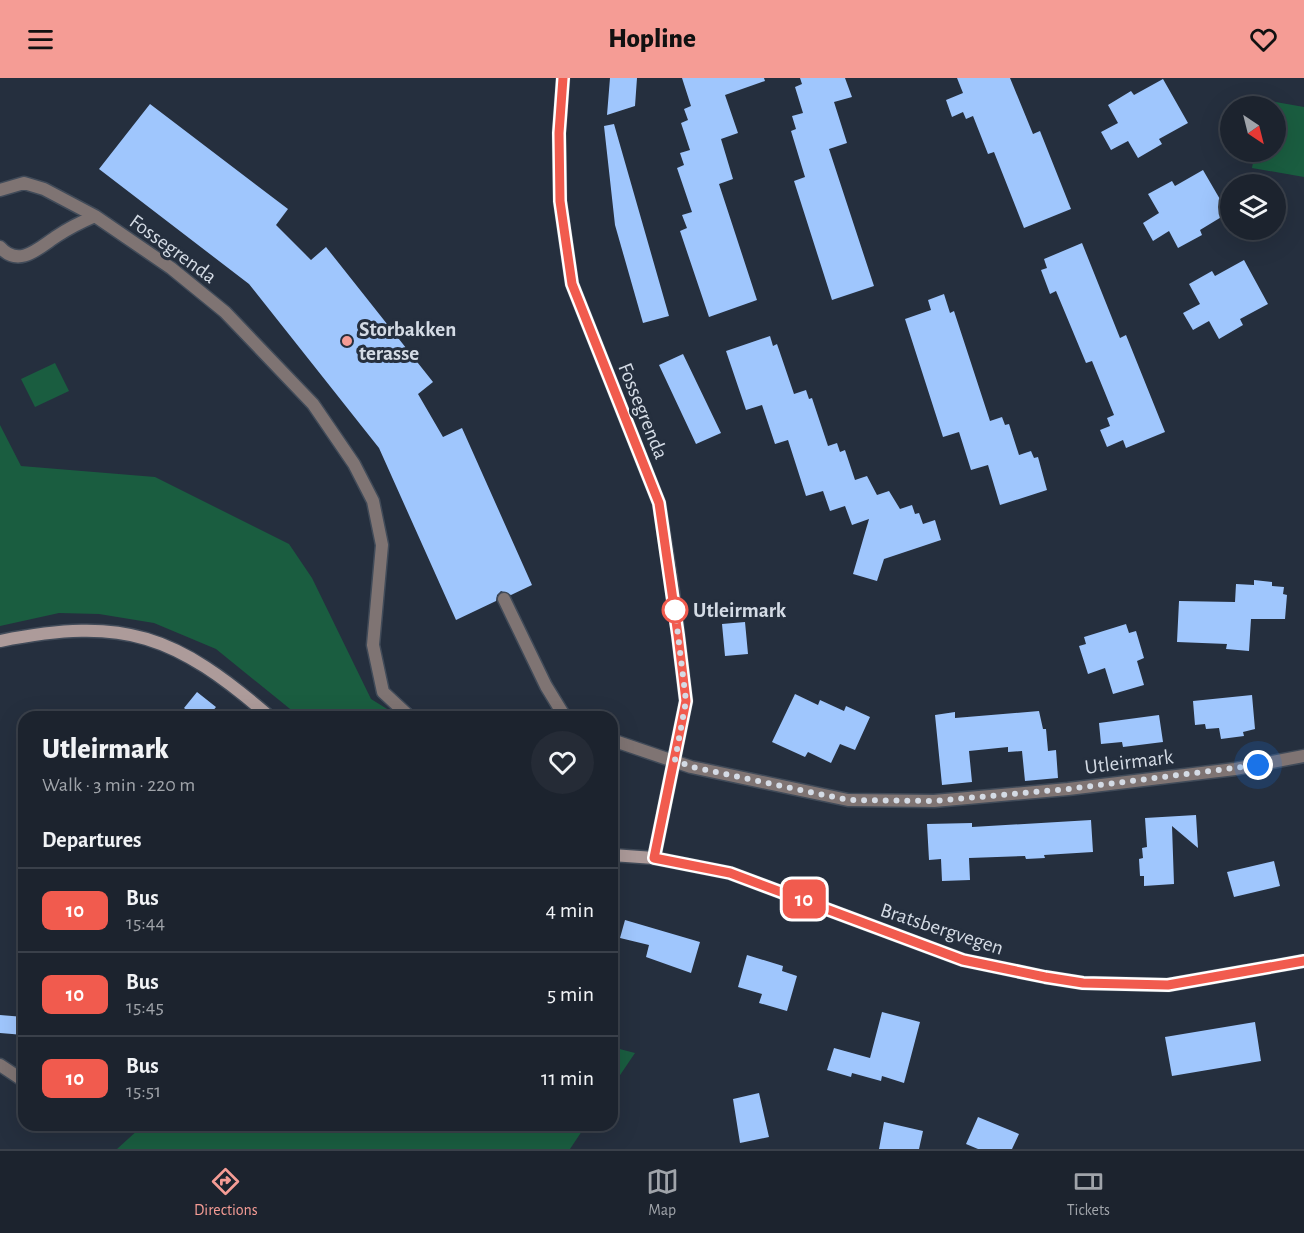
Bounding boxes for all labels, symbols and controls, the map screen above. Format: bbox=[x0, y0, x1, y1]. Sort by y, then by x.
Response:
icon: menu bbox=[24, 23, 57, 56]
icon: heart bbox=[1247, 23, 1280, 56]
text: Hopline bbox=[608, 25, 696, 52]
north arrow bbox=[1220, 96, 1286, 162]
map controls bbox=[1220, 96, 1286, 240]
button: layers bbox=[1220, 174, 1286, 240]
street label: Fossegrenda bbox=[126, 211, 221, 288]
place label: Storbakken terasse bbox=[359, 319, 456, 364]
marker: Storbakken terasse bbox=[340, 334, 354, 348]
street label: Fossegrenda bbox=[614, 360, 672, 462]
marker: Utleirmark bbox=[662, 597, 688, 623]
place label: Utleirmark bbox=[693, 600, 787, 621]
button: heart bbox=[531, 731, 594, 794]
text: Utleirmark bbox=[42, 736, 169, 764]
street label: Utleirmark bbox=[1083, 746, 1175, 778]
your location bbox=[1243, 750, 1273, 780]
text: Walk · 3 min · 220 m bbox=[42, 775, 195, 795]
text: Departures bbox=[42, 829, 142, 851]
line badge: 10 bbox=[777, 880, 831, 918]
text: Bus bbox=[126, 887, 159, 909]
text: 10 bbox=[795, 889, 813, 910]
text: 4 min bbox=[546, 899, 594, 921]
street label: Bratsbergvegen bbox=[878, 899, 1006, 959]
text: 10 bbox=[66, 900, 84, 921]
text: 15:44 bbox=[126, 913, 165, 933]
text: Bus bbox=[126, 971, 159, 993]
text: 5 min bbox=[547, 983, 594, 1005]
text: 10 bbox=[66, 984, 84, 1005]
text: 15:45 bbox=[126, 997, 164, 1017]
text: Bus bbox=[126, 1055, 159, 1077]
text: 11 min bbox=[541, 1067, 594, 1089]
text: 10 bbox=[66, 1068, 84, 1089]
text: 15:51 bbox=[126, 1081, 161, 1101]
tab: Directions bbox=[194, 1165, 258, 1220]
tab: Map bbox=[646, 1165, 679, 1220]
tab: Tickets bbox=[1067, 1165, 1110, 1220]

